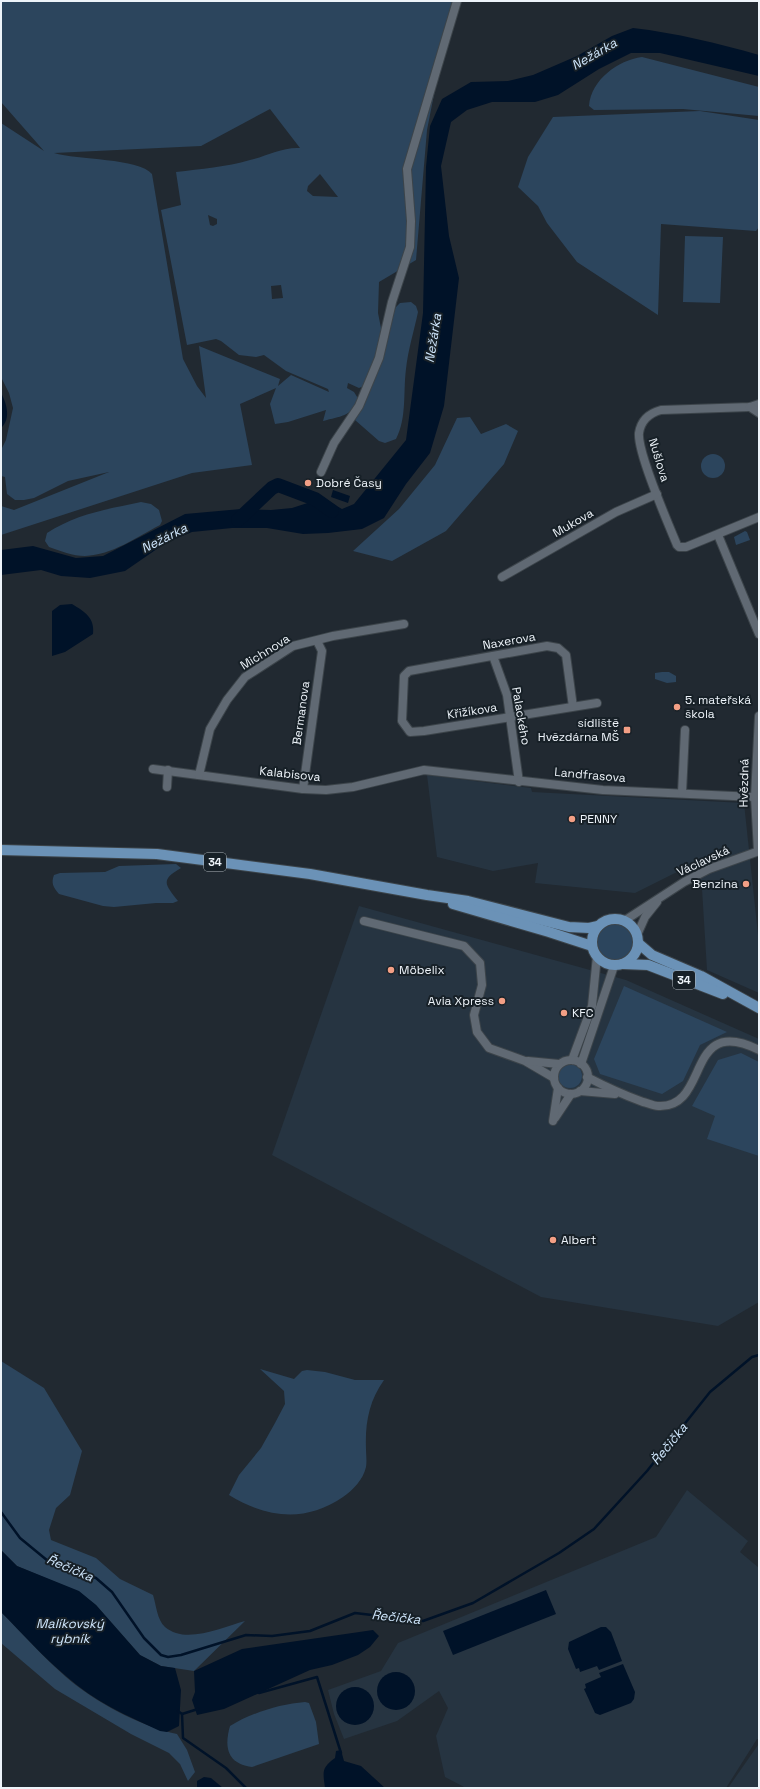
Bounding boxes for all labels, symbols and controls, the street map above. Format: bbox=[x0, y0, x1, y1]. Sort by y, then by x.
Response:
water label: Nežárka bbox=[568, 34, 620, 74]
water label: Nežárka bbox=[421, 312, 445, 364]
street label: Nušlova bbox=[645, 436, 673, 484]
place label: Dobré Časy bbox=[316, 475, 382, 491]
marker: Dobré Časy bbox=[303, 478, 313, 488]
street label: Mukova bbox=[550, 505, 596, 541]
water label: Nežárka bbox=[138, 519, 190, 557]
street label: Naxerova bbox=[481, 628, 537, 654]
street label: Michnova bbox=[237, 630, 293, 674]
street label: Bermanova bbox=[289, 680, 313, 746]
street label: Palackého bbox=[508, 686, 534, 746]
place label: 5. mateřská škola bbox=[685, 692, 751, 722]
street label: Křižíkova bbox=[446, 699, 498, 723]
marker: 5. mateřská škola bbox=[672, 702, 682, 712]
place label: sídliště Hvězdárna MŠ bbox=[538, 715, 619, 745]
marker: sídliště Hvězdárna MŠ bbox=[622, 725, 632, 735]
street label: Hvězdná bbox=[736, 758, 752, 808]
street label: Kalabisova bbox=[259, 763, 321, 785]
street label: Landfrasova bbox=[554, 764, 626, 786]
place label: PENNY bbox=[580, 811, 618, 827]
marker: PENNY bbox=[567, 814, 577, 824]
street label: Václavská bbox=[674, 842, 732, 880]
road number: 34 bbox=[204, 853, 226, 871]
place label: Benzina bbox=[692, 876, 738, 892]
marker: Benzina bbox=[741, 879, 751, 889]
place label: Möbelix bbox=[399, 962, 445, 978]
marker: Möbelix bbox=[386, 965, 396, 975]
road number: 34 bbox=[673, 971, 695, 989]
place label: Avia Xpress bbox=[428, 993, 494, 1009]
marker: Avia Xpress bbox=[497, 996, 507, 1006]
place label: KFC bbox=[572, 1005, 594, 1021]
marker: KFC bbox=[559, 1008, 569, 1018]
place label: Albert bbox=[561, 1232, 596, 1248]
marker: Albert bbox=[548, 1235, 558, 1245]
water label: Řečička bbox=[647, 1419, 691, 1468]
water label: Řečička bbox=[44, 1551, 96, 1586]
water label: Řečička bbox=[371, 1606, 422, 1628]
water label: Malíkovský rybník bbox=[36, 1615, 105, 1647]

